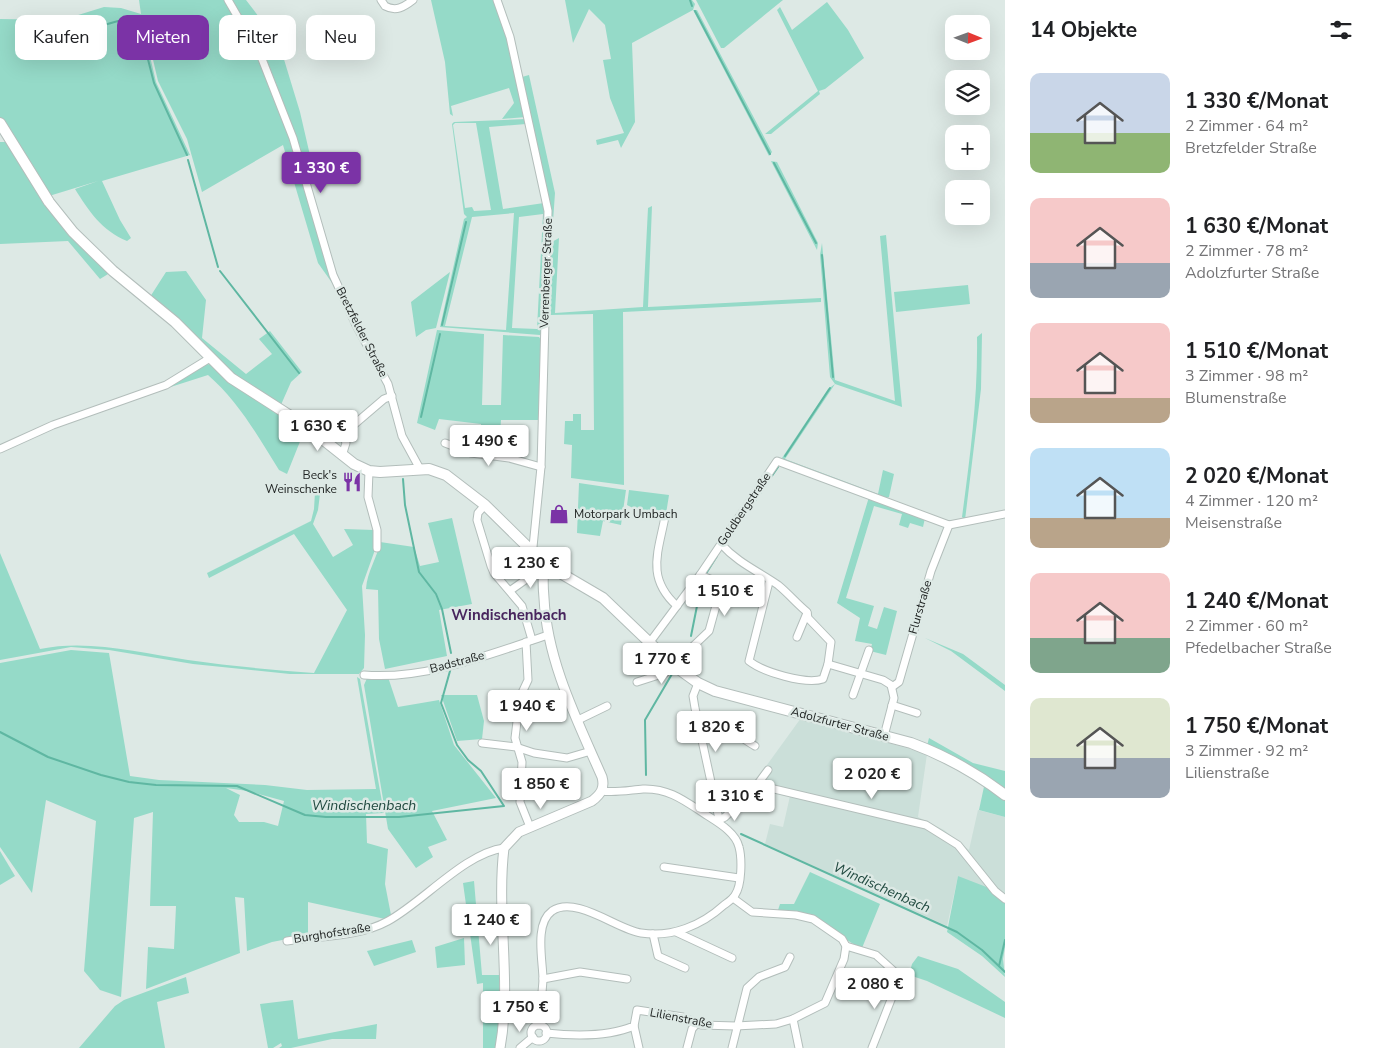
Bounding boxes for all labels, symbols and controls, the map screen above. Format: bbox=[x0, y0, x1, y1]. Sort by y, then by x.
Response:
chip: Kaufen bbox=[15, 15, 107, 60]
chip: Mieten bbox=[117, 15, 209, 60]
chip: Filter bbox=[219, 15, 296, 60]
chip: Neu bbox=[306, 15, 375, 60]
north arrow bbox=[945, 15, 990, 60]
map controls bbox=[945, 15, 990, 225]
text: 14 Objekte bbox=[1030, 16, 1137, 44]
icon: filters bbox=[1327, 16, 1355, 44]
button: layers bbox=[945, 70, 990, 115]
text: 1 330 €/Monat bbox=[1185, 87, 1328, 115]
icon: home bbox=[1070, 93, 1130, 153]
text: 2 Zimmer · 64 m² bbox=[1185, 115, 1308, 137]
button: + bbox=[945, 125, 990, 170]
text: Bretzfelder Straße bbox=[1185, 137, 1317, 159]
pin: 1 330 € bbox=[275, 152, 367, 194]
text: 1 330 € bbox=[293, 157, 349, 179]
button: − bbox=[945, 180, 990, 225]
text: 1 630 €/Monat bbox=[1185, 212, 1328, 240]
street label: Verrenberger Straße bbox=[536, 218, 556, 329]
icon: home bbox=[1070, 218, 1130, 278]
text: 2 Zimmer · 78 m² bbox=[1185, 240, 1308, 262]
text: Adolzfurter Straße bbox=[1185, 262, 1319, 284]
street label: Bretzfelder Straße bbox=[332, 284, 392, 380]
text: 1 510 €/Monat bbox=[1185, 337, 1328, 365]
icon: home bbox=[1070, 343, 1130, 403]
text: 3 Zimmer · 98 m² bbox=[1185, 365, 1308, 387]
text: Blumenstraße bbox=[1185, 387, 1287, 409]
pin: 1 630 € bbox=[272, 410, 364, 452]
text: 1 630 € bbox=[290, 415, 346, 437]
pin: 1 490 € bbox=[443, 424, 535, 467]
text: 1 490 € bbox=[461, 430, 517, 452]
text: 2 020 €/Monat bbox=[1185, 462, 1328, 490]
place label: Beck's Weinschenke bbox=[265, 467, 337, 497]
icon: home bbox=[1070, 468, 1130, 528]
street label: Goldbergstraße bbox=[714, 469, 774, 549]
restaurant icon: Beck's Weinschenke bbox=[341, 471, 363, 493]
text: 4 Zimmer · 120 m² bbox=[1185, 490, 1318, 512]
shop icon: Motorpark Umbach bbox=[548, 503, 570, 525]
place label: Motorpark Umbach bbox=[574, 506, 677, 522]
text: Meisenstraße bbox=[1185, 512, 1282, 534]
pin: 1 230 € bbox=[485, 546, 577, 589]
text: 1 230 € bbox=[503, 552, 559, 574]
pin: 1 510 € bbox=[679, 574, 771, 617]
street label: Flurstraße bbox=[905, 578, 935, 636]
text: 1 510 € bbox=[697, 580, 753, 602]
text: 1 240 €/Monat bbox=[1185, 587, 1328, 615]
icon: home bbox=[1070, 593, 1130, 653]
district label: Windischenbach bbox=[451, 605, 567, 625]
text: 2 Zimmer · 60 m² bbox=[1185, 615, 1308, 637]
text: Pfedelbacher Straße bbox=[1185, 637, 1332, 659]
pin: 1 770 € bbox=[616, 642, 708, 685]
street label: Badstraße bbox=[428, 647, 486, 677]
text: 1 770 € bbox=[634, 648, 690, 670]
pin: 1 940 € bbox=[481, 690, 573, 732]
text: 1 940 € bbox=[499, 695, 555, 717]
street label: Adolzfurter Straße bbox=[789, 703, 891, 745]
pin: 1 820 € bbox=[670, 710, 762, 753]
text: 1 750 €/Monat bbox=[1185, 712, 1328, 740]
text: 1 820 € bbox=[688, 716, 744, 738]
icon: home bbox=[1070, 718, 1130, 778]
text: 3 Zimmer · 92 m² bbox=[1185, 740, 1308, 762]
pin: 2 020 € bbox=[826, 758, 918, 800]
text: Lilienstraße bbox=[1185, 762, 1269, 784]
text: 2 020 € bbox=[844, 763, 900, 785]
pin: 1 850 € bbox=[495, 768, 587, 810]
text: 1 850 € bbox=[513, 773, 569, 795]
pin: 1 310 € bbox=[689, 780, 781, 822]
text: 1 310 € bbox=[707, 785, 763, 807]
water label: Windischenbach bbox=[312, 796, 416, 815]
water label: Windischenbach bbox=[830, 858, 933, 917]
pin: 1 240 € bbox=[445, 904, 537, 946]
text: 1 240 € bbox=[463, 909, 519, 931]
street label: Burghofstraße bbox=[292, 919, 372, 947]
pin: 2 080 € bbox=[829, 968, 921, 1010]
text: 2 080 € bbox=[847, 973, 903, 995]
pin: 1 750 € bbox=[474, 990, 566, 1033]
text: 1 750 € bbox=[492, 996, 548, 1018]
street label: Lilienstraße bbox=[648, 1004, 714, 1032]

